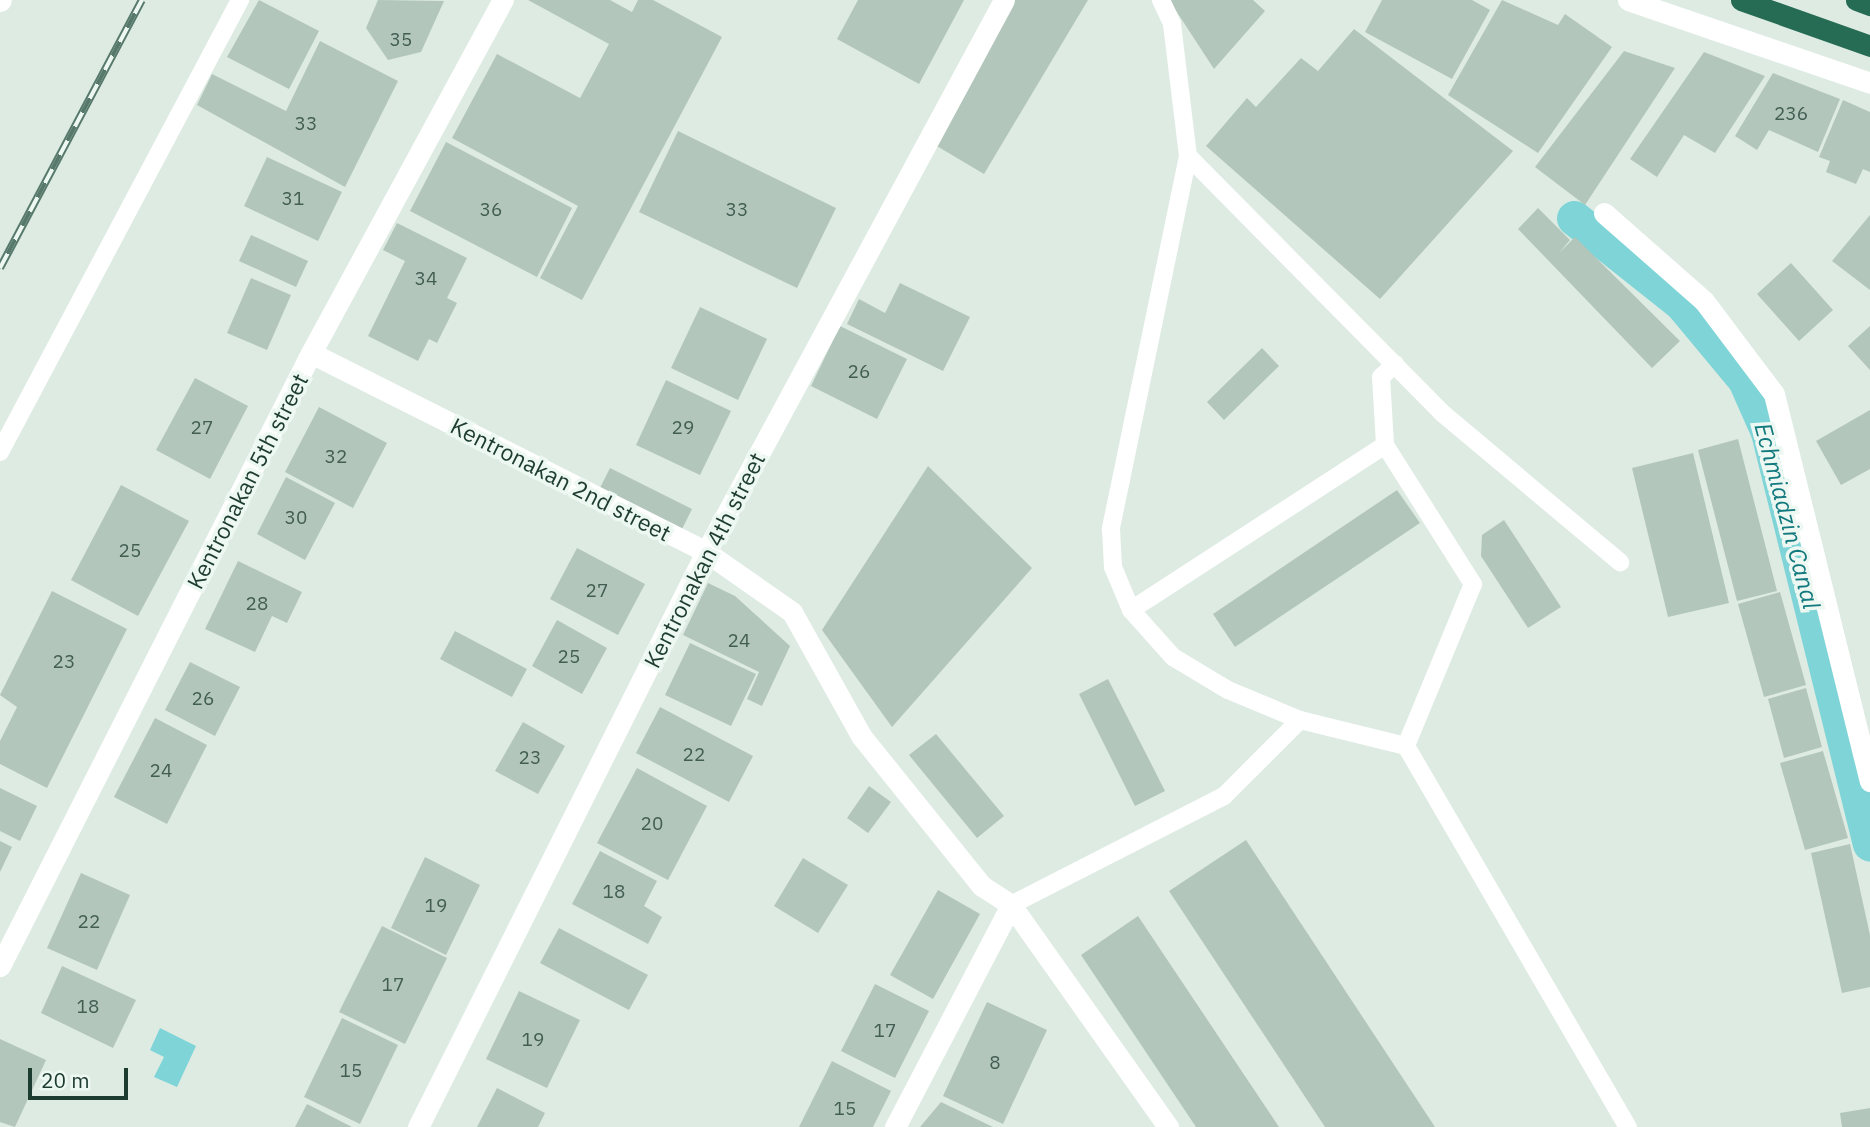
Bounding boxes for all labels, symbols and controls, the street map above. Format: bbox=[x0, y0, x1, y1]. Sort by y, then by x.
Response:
house number: 35 bbox=[390, 29, 412, 51]
house number: 236 bbox=[1774, 103, 1808, 125]
house number: 33 bbox=[295, 113, 317, 135]
house number: 31 bbox=[282, 188, 304, 210]
house number: 36 bbox=[480, 199, 502, 221]
house number: 33 bbox=[726, 199, 748, 221]
house number: 34 bbox=[415, 268, 437, 290]
house number: 26 bbox=[848, 361, 870, 383]
street label: Kentronakan 5th street bbox=[181, 369, 313, 593]
street label: Kentronakan 2nd street bbox=[446, 411, 676, 547]
house number: 27 bbox=[191, 417, 213, 439]
house number: 29 bbox=[672, 417, 694, 439]
water label: Echmiadzin Canal bbox=[1748, 420, 1826, 612]
house number: 32 bbox=[325, 446, 347, 468]
street label: Kentronakan 4th street bbox=[638, 448, 770, 672]
house number: 30 bbox=[285, 507, 307, 529]
house number: 25 bbox=[119, 540, 141, 562]
house number: 27 bbox=[586, 580, 608, 602]
house number: 28 bbox=[246, 593, 268, 615]
house number: 24 bbox=[728, 630, 750, 652]
house number: 25 bbox=[558, 646, 580, 668]
house number: 23 bbox=[53, 651, 75, 673]
house number: 26 bbox=[192, 688, 214, 710]
house number: 22 bbox=[683, 744, 705, 766]
house number: 23 bbox=[519, 747, 541, 769]
house number: 24 bbox=[150, 760, 172, 782]
house number: 20 bbox=[641, 813, 663, 835]
house number: 18 bbox=[603, 881, 625, 903]
house number: 19 bbox=[425, 895, 447, 917]
house number: 22 bbox=[78, 911, 100, 933]
house number: 17 bbox=[382, 974, 404, 996]
house number: 18 bbox=[77, 996, 99, 1018]
house number: 17 bbox=[874, 1020, 896, 1042]
house number: 19 bbox=[522, 1029, 544, 1051]
house number: 8 bbox=[989, 1052, 1001, 1074]
scale bar bbox=[32, 1054, 131, 1098]
house number: 15 bbox=[340, 1060, 362, 1082]
text: 20 m bbox=[41, 1066, 90, 1094]
house number: 15 bbox=[834, 1098, 856, 1120]

